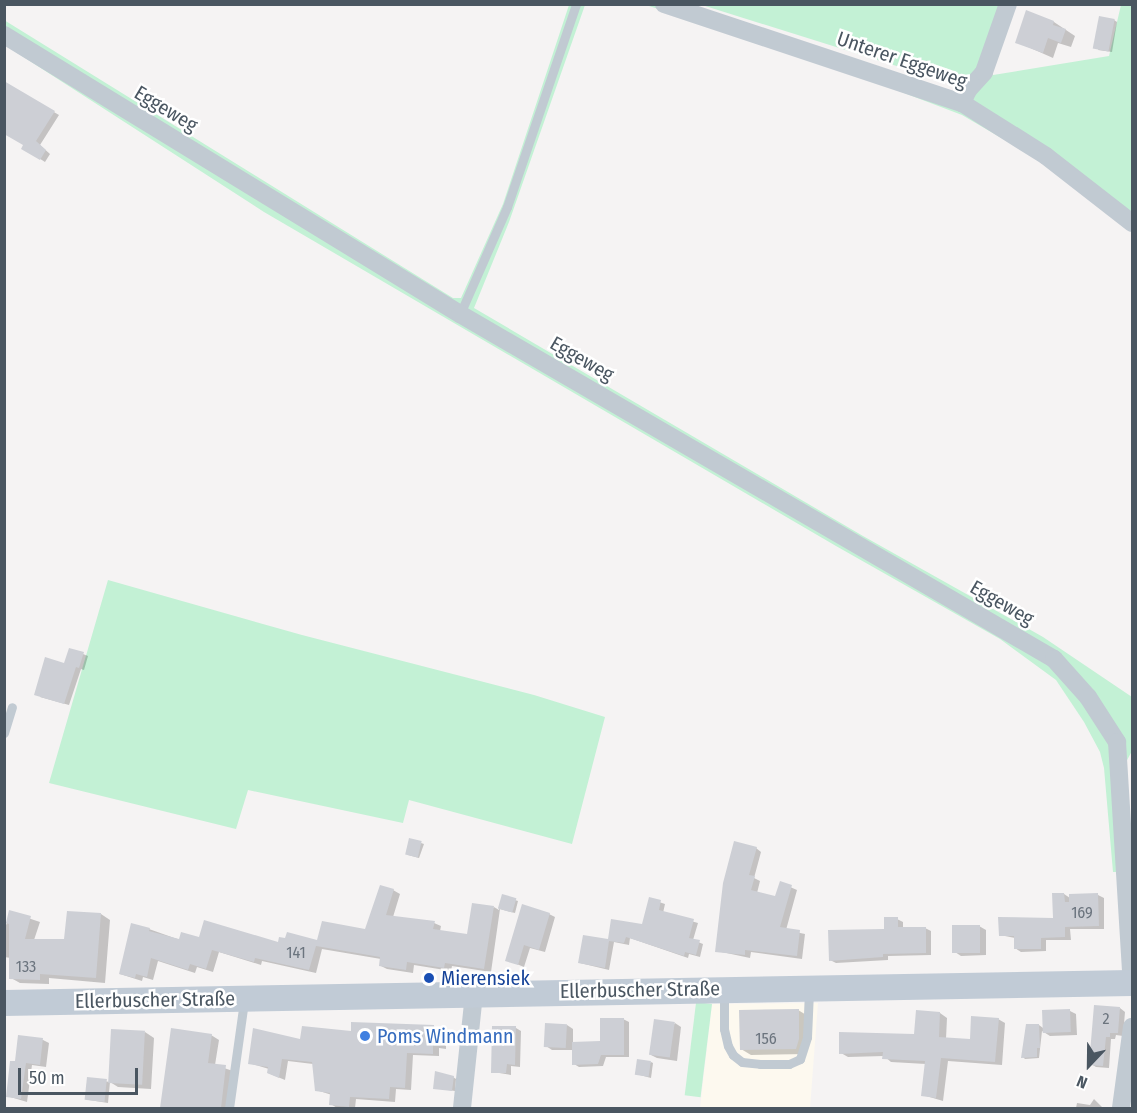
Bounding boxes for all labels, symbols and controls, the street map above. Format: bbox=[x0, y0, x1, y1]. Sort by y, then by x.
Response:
street label: Unterer Eggeweg bbox=[834, 26, 970, 94]
street label: Eggeweg bbox=[130, 81, 202, 137]
street label: Eggeweg bbox=[546, 331, 618, 387]
street label: Eggeweg bbox=[966, 575, 1038, 631]
house number: 169 bbox=[1071, 903, 1093, 923]
house number: 141 bbox=[286, 943, 306, 963]
house number: 133 bbox=[16, 957, 36, 977]
place label: Mierensiek bbox=[441, 966, 530, 990]
marker: Mierensiek bbox=[422, 971, 436, 985]
street label: Ellerbuscher Straße bbox=[560, 977, 720, 1003]
street label: Ellerbuscher Straße bbox=[75, 987, 235, 1013]
house number: 2 bbox=[1102, 1009, 1110, 1029]
place label: Poms Windmann bbox=[377, 1024, 514, 1048]
marker: Poms Windmann bbox=[358, 1029, 372, 1043]
house number: 156 bbox=[755, 1029, 777, 1049]
north arrow bbox=[1059, 1035, 1119, 1095]
scale bar bbox=[21, 1056, 141, 1094]
text: 50 m bbox=[29, 1067, 65, 1089]
text: N bbox=[1074, 1072, 1090, 1093]

